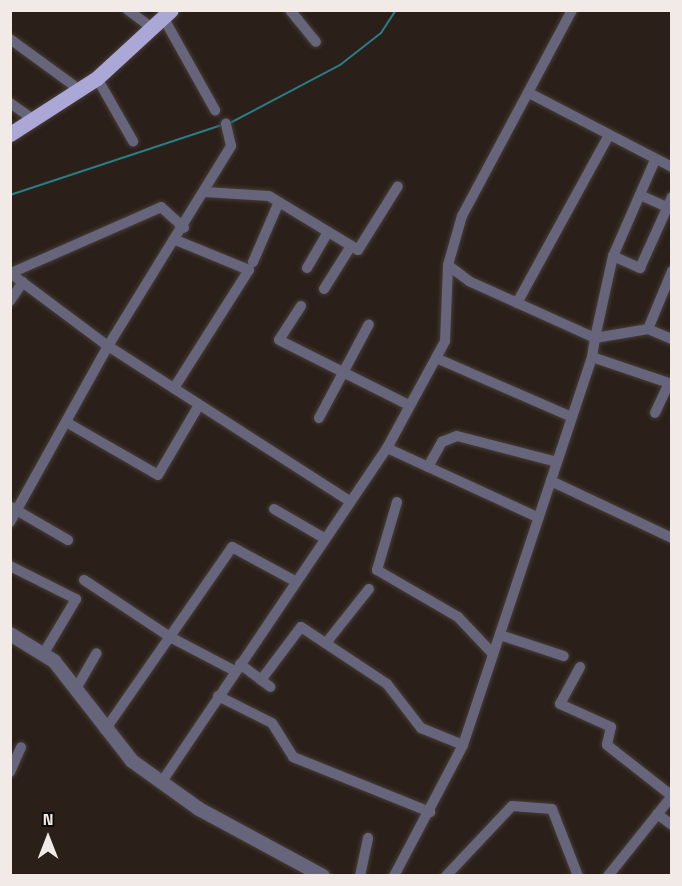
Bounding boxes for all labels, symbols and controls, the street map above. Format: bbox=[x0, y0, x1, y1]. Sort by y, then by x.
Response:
north arrow bbox=[18, 808, 78, 868]
text: N bbox=[43, 809, 53, 830]

